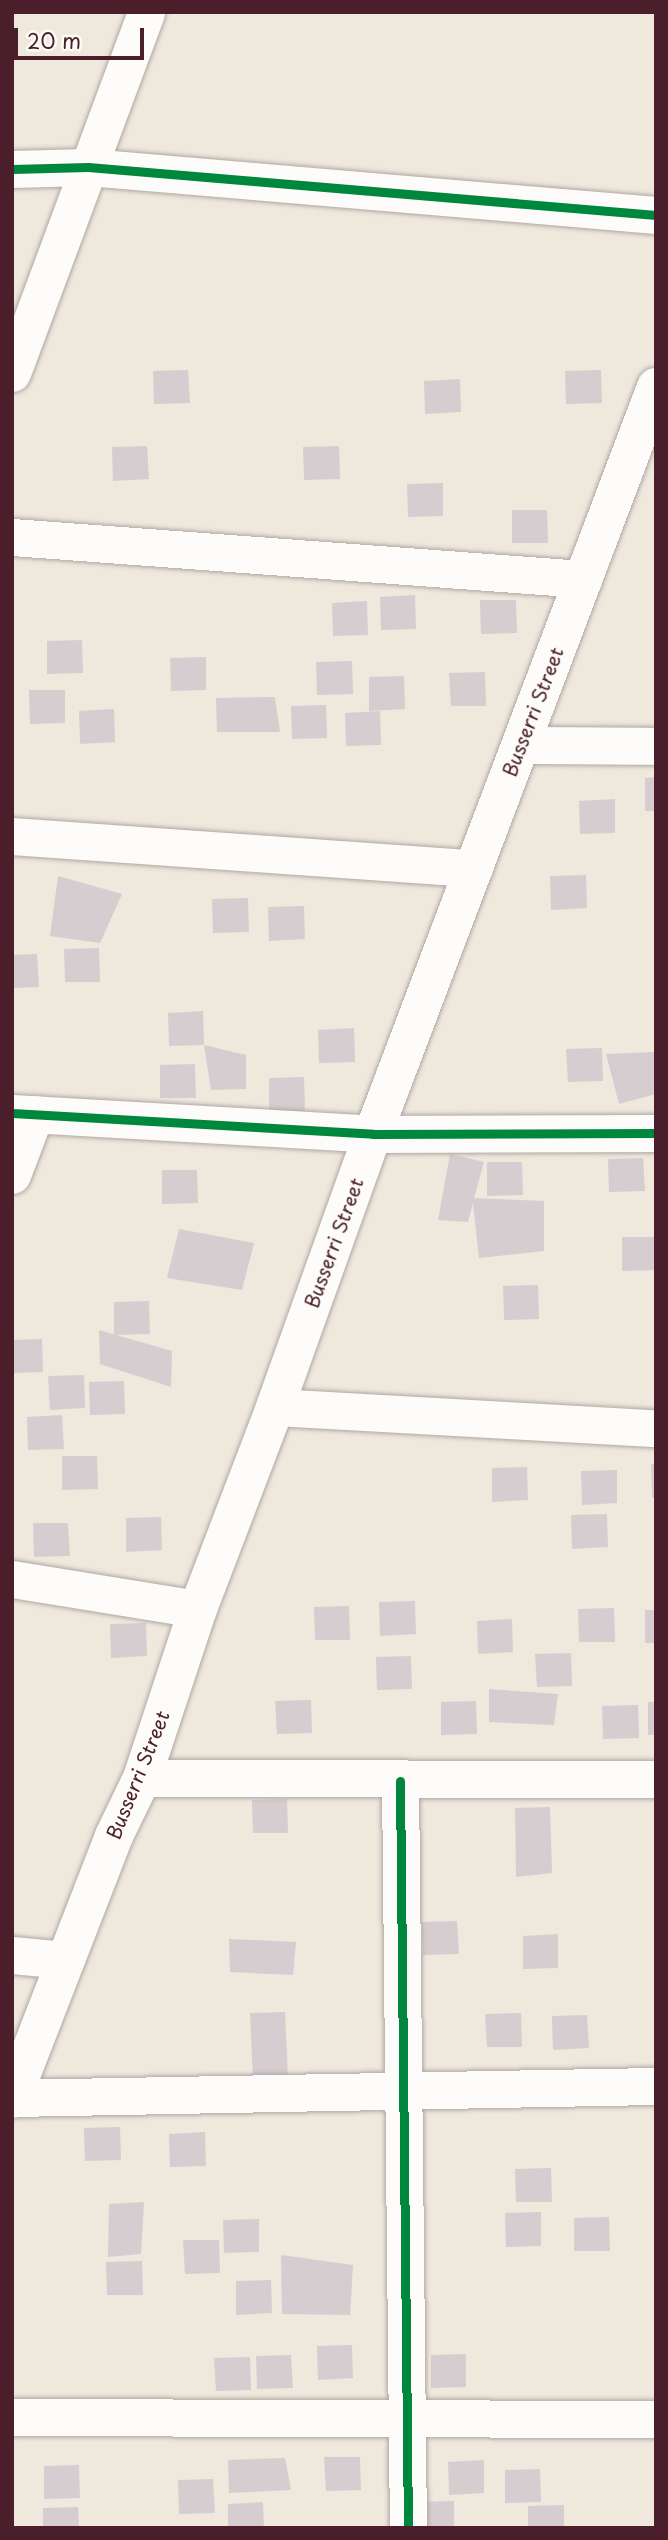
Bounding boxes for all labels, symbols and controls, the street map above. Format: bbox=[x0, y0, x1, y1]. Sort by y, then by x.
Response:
scale bar bbox=[18, 14, 147, 58]
text: 20 m bbox=[27, 24, 81, 56]
street label: Busserri Street bbox=[498, 644, 568, 780]
street label: Busserri Street bbox=[300, 1175, 368, 1311]
street label: Busserri Street bbox=[102, 1707, 174, 1843]

